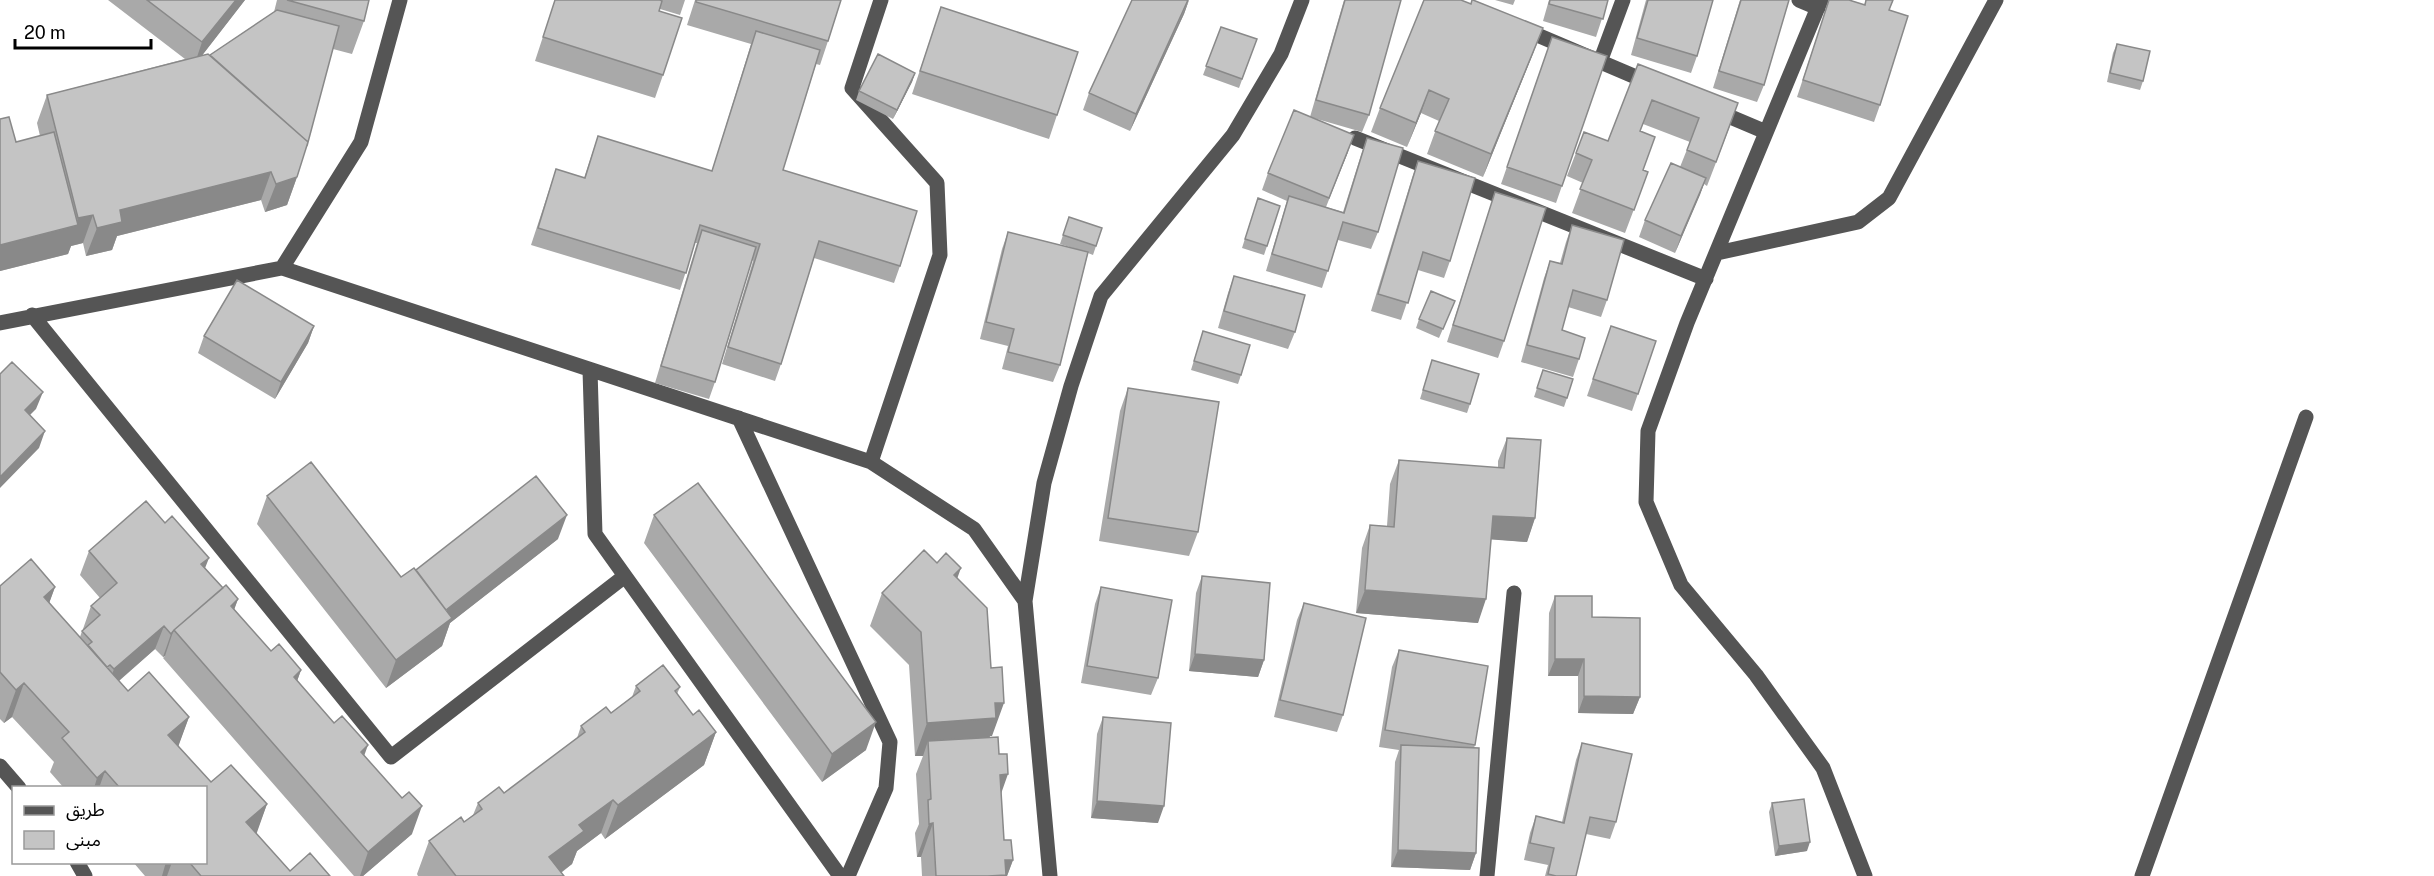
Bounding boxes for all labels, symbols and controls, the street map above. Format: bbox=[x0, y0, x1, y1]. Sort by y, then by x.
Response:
scale bar bbox=[15, 12, 152, 50]
text: 20 m bbox=[24, 22, 66, 43]
legend bbox=[12, 786, 207, 864]
text: طريق bbox=[66, 799, 105, 821]
text: مبنى bbox=[66, 829, 101, 851]

